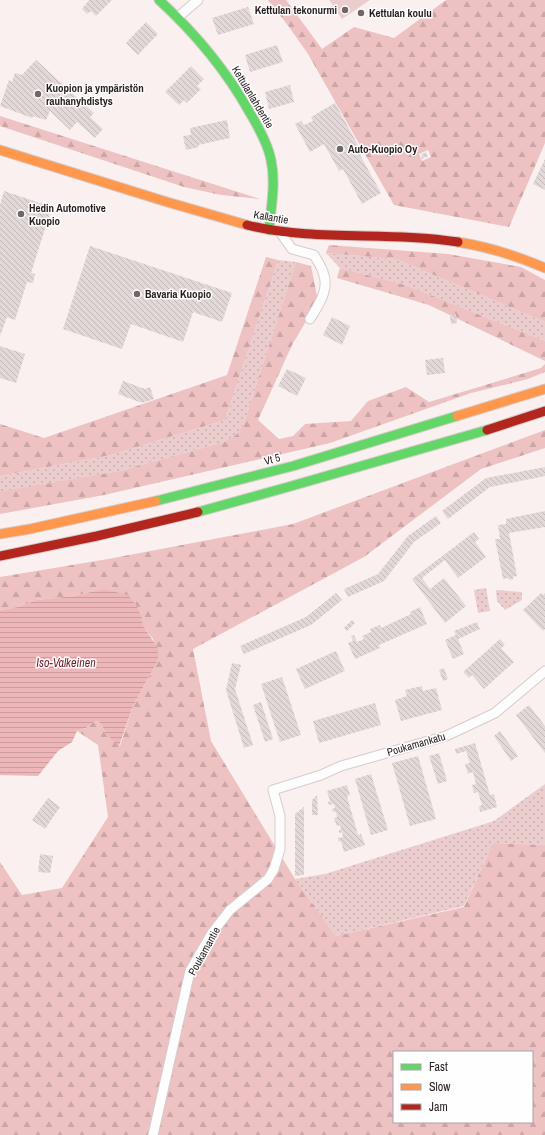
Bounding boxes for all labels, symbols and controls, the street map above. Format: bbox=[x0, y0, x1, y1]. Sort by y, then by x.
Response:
place label: Kettulan tekonurmi bbox=[255, 3, 337, 17]
marker: Kettulan tekonurmi bbox=[340, 5, 350, 15]
place label: Kettulan koulu bbox=[369, 6, 432, 20]
marker: Kettulan koulu bbox=[356, 8, 366, 18]
street label: Kettulanlahdentie bbox=[229, 63, 277, 131]
place label: Kuopion ja ympäristön rauhanyhdistys bbox=[46, 81, 144, 108]
marker: Kuopion ja ympäristön rauhanyhdistys bbox=[33, 89, 43, 99]
place label: Auto-Kuopio Oy bbox=[348, 142, 417, 156]
marker: Auto-Kuopio Oy bbox=[335, 144, 345, 154]
place label: Hedin Automotive Kuopio bbox=[29, 201, 106, 228]
street label: Kallantie bbox=[252, 207, 290, 227]
marker: Hedin Automotive Kuopio bbox=[16, 209, 26, 219]
place label: Bavaria Kuopio bbox=[145, 287, 212, 301]
marker: Bavaria Kuopio bbox=[132, 289, 142, 299]
street label: Vt 5 bbox=[262, 450, 282, 468]
water label: Iso-Valkeinen bbox=[36, 655, 96, 671]
street label: Poukamankatu bbox=[385, 729, 447, 759]
street label: Poukamantie bbox=[185, 924, 223, 978]
legend bbox=[393, 1051, 533, 1123]
text: Fast bbox=[429, 1059, 448, 1075]
text: Slow bbox=[429, 1079, 451, 1095]
text: Jam bbox=[429, 1099, 448, 1115]

